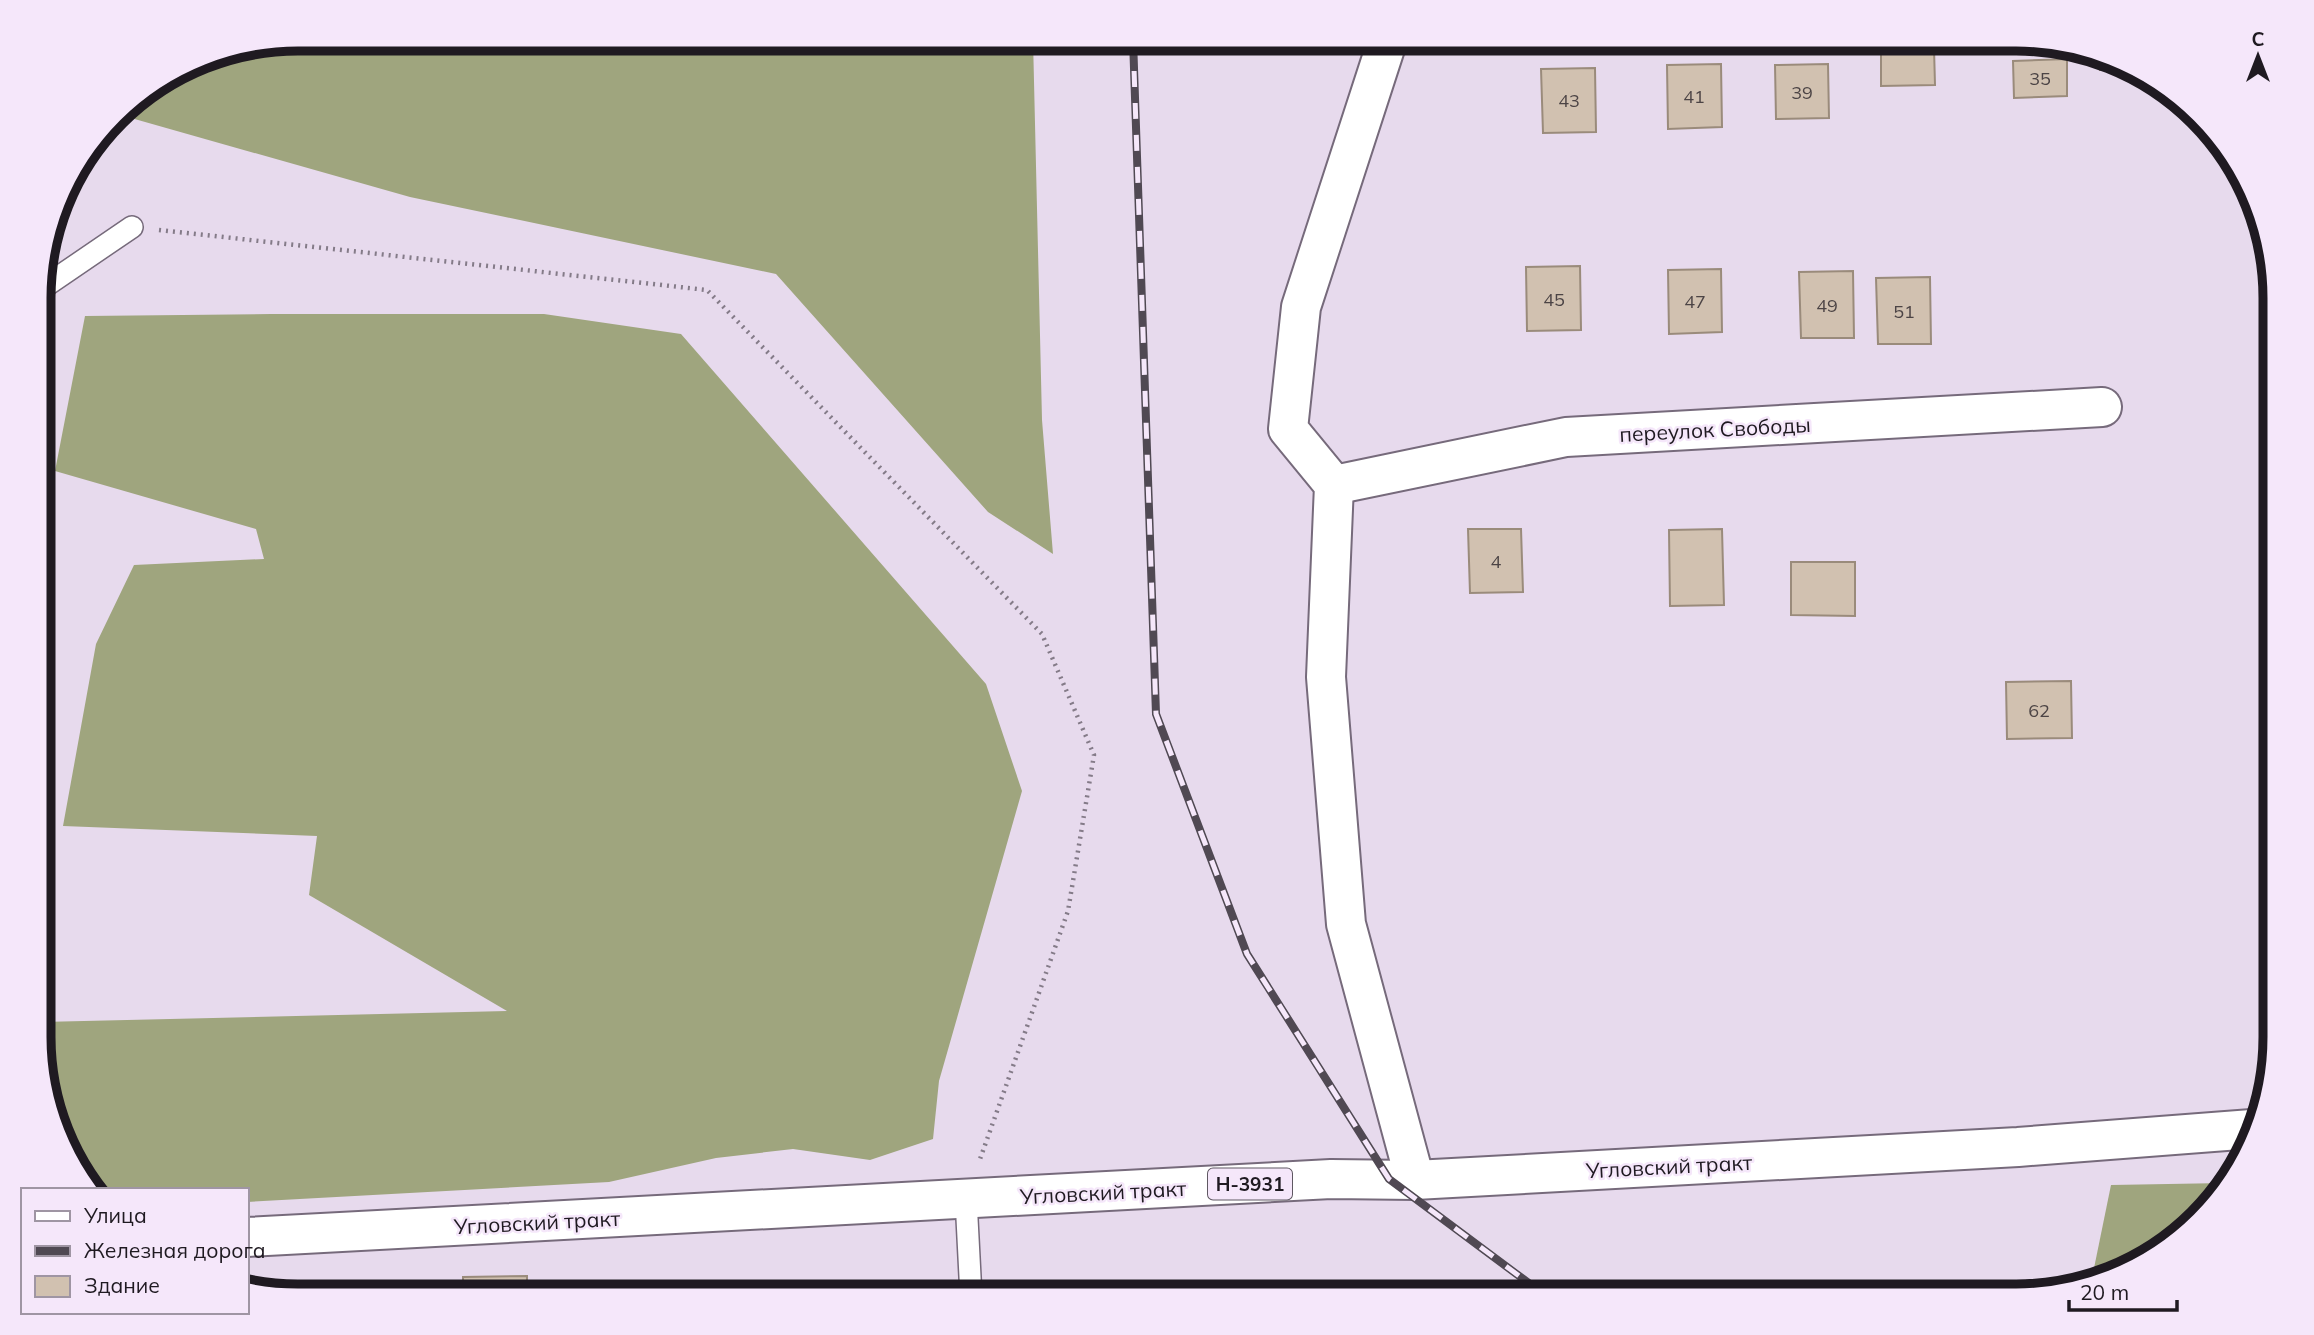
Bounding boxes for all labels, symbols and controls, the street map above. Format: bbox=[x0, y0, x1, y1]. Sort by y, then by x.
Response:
north arrow bbox=[2223, 21, 2293, 91]
text: С bbox=[2251, 27, 2265, 51]
house number: 35 bbox=[2029, 67, 2051, 90]
house number: 39 bbox=[1791, 81, 1813, 104]
house number: 41 bbox=[1683, 85, 1705, 108]
house number: 43 bbox=[1558, 89, 1580, 112]
house number: 45 bbox=[1543, 288, 1565, 311]
house number: 47 bbox=[1684, 290, 1706, 313]
house number: 49 bbox=[1816, 294, 1838, 317]
house number: 51 bbox=[1893, 300, 1915, 323]
street label: переулок Свободы bbox=[1619, 411, 1811, 447]
house number: 4 bbox=[1491, 550, 1502, 573]
house number: 62 bbox=[2028, 699, 2050, 722]
street label: Угловский тракт bbox=[1584, 1149, 1753, 1183]
road number: Н-3931 bbox=[1208, 1168, 1292, 1200]
street label: Угловский тракт bbox=[1018, 1175, 1187, 1209]
legend bbox=[21, 1188, 248, 1314]
text: Улица bbox=[83, 1202, 147, 1228]
street label: Угловский тракт bbox=[452, 1205, 621, 1239]
text: Железная дорога bbox=[84, 1237, 266, 1263]
scale bar bbox=[2069, 1268, 2178, 1312]
text: Здание bbox=[84, 1272, 160, 1298]
text: 20 m bbox=[2080, 1279, 2129, 1305]

